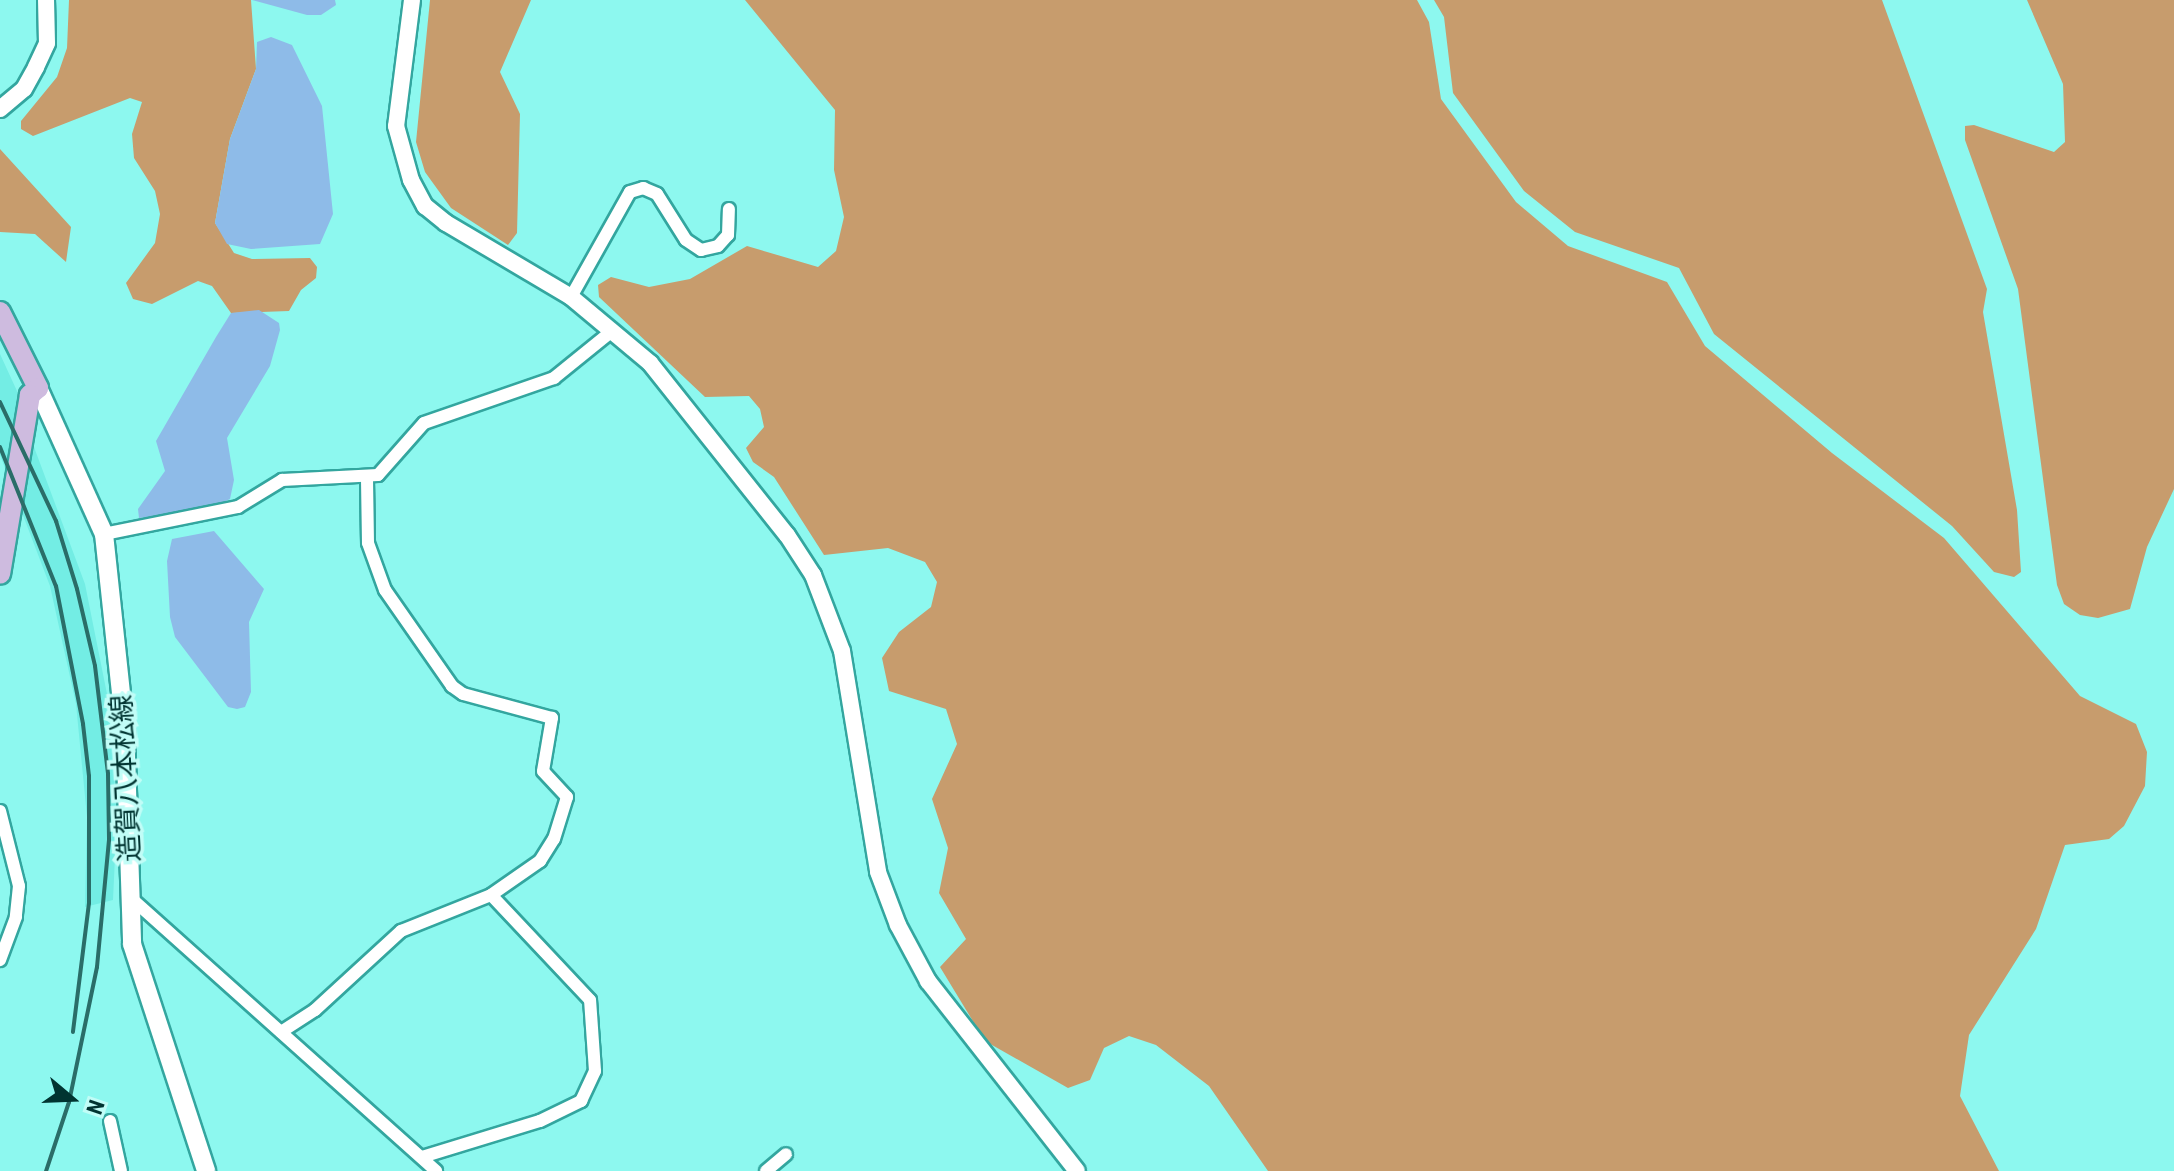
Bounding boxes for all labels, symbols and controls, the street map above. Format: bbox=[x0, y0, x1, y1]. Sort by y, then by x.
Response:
street label: 造賀八本松線 bbox=[105, 693, 147, 863]
north arrow bbox=[32, 1059, 112, 1139]
text: N bbox=[81, 1097, 109, 1117]

